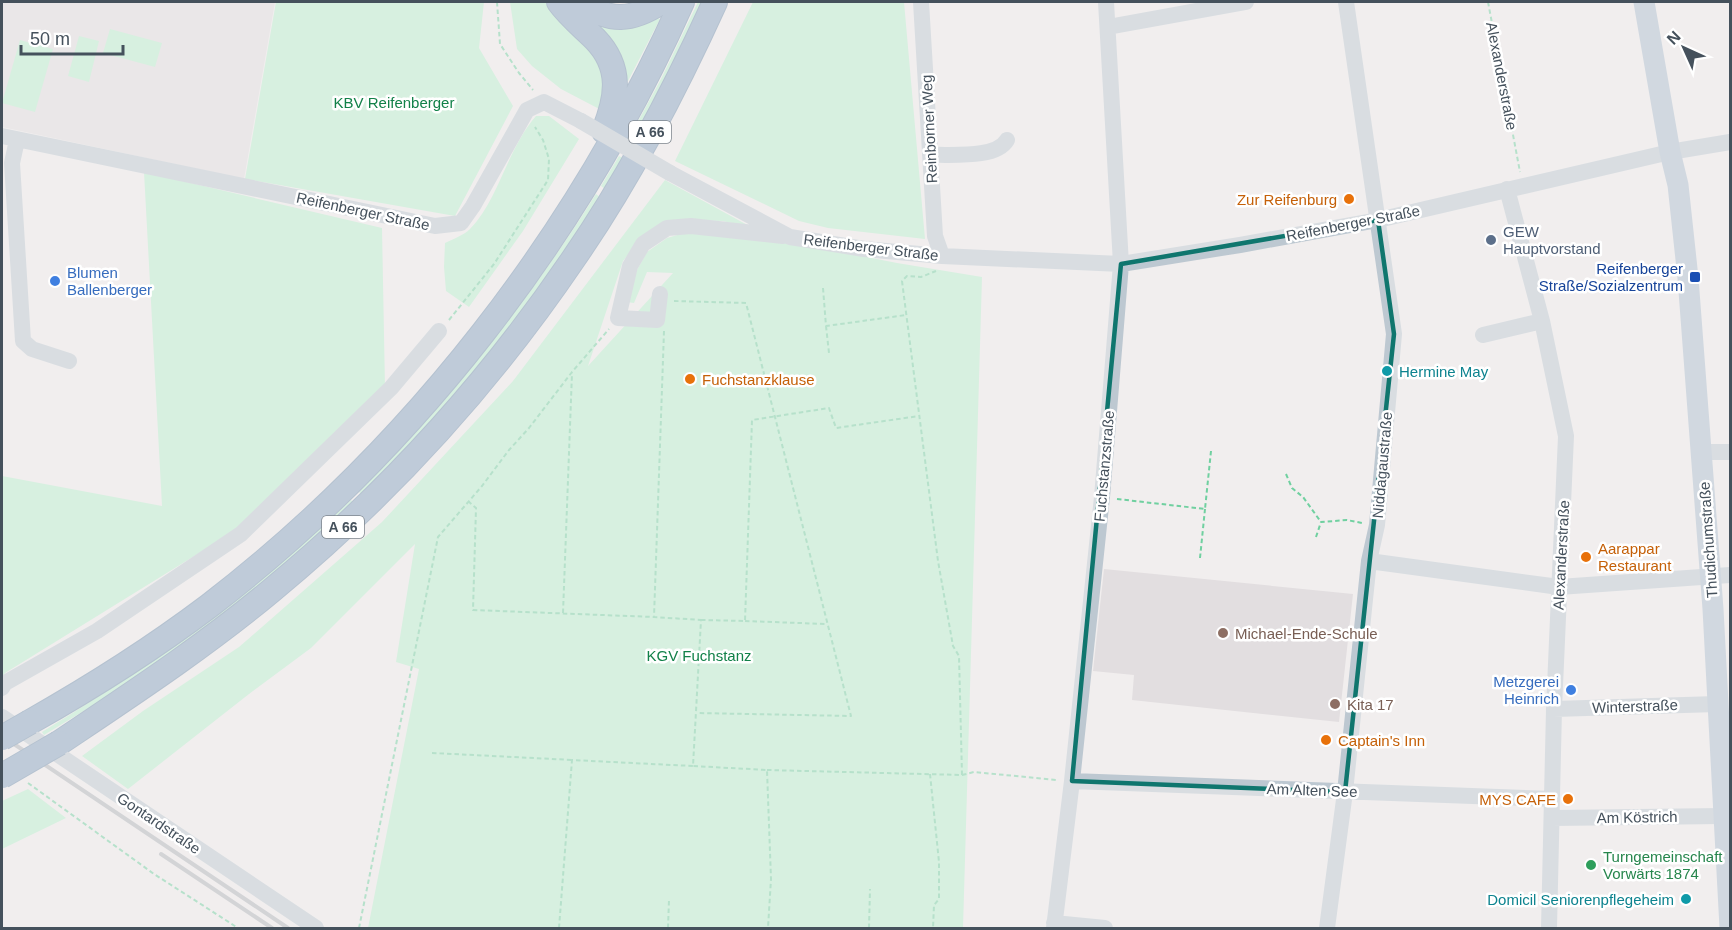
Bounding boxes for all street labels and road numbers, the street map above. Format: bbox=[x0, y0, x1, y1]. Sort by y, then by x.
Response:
street label: Alexanderstraße bbox=[1483, 20, 1521, 132]
street label: Reinborner Weg bbox=[918, 74, 940, 184]
road number: A 66 bbox=[629, 121, 671, 143]
street label: Reifenberger Straße bbox=[295, 189, 431, 233]
street label: Reifenberger Straße bbox=[1285, 202, 1421, 244]
street label: Reifenberger Straße bbox=[803, 230, 939, 264]
street label: Fuchstanzstraße bbox=[1091, 410, 1117, 522]
street label: Niddagaustraße bbox=[1369, 411, 1395, 519]
street label: Thudichumstraße bbox=[1695, 481, 1721, 599]
street label: Alexanderstraße bbox=[1550, 500, 1572, 610]
road number: A 66 bbox=[322, 516, 364, 538]
street label: Winterstraße bbox=[1592, 696, 1678, 716]
street label: Am Alten See bbox=[1266, 780, 1358, 800]
street label: Gontardstraße bbox=[114, 789, 204, 857]
street label: Am Köstrich bbox=[1596, 808, 1678, 826]

